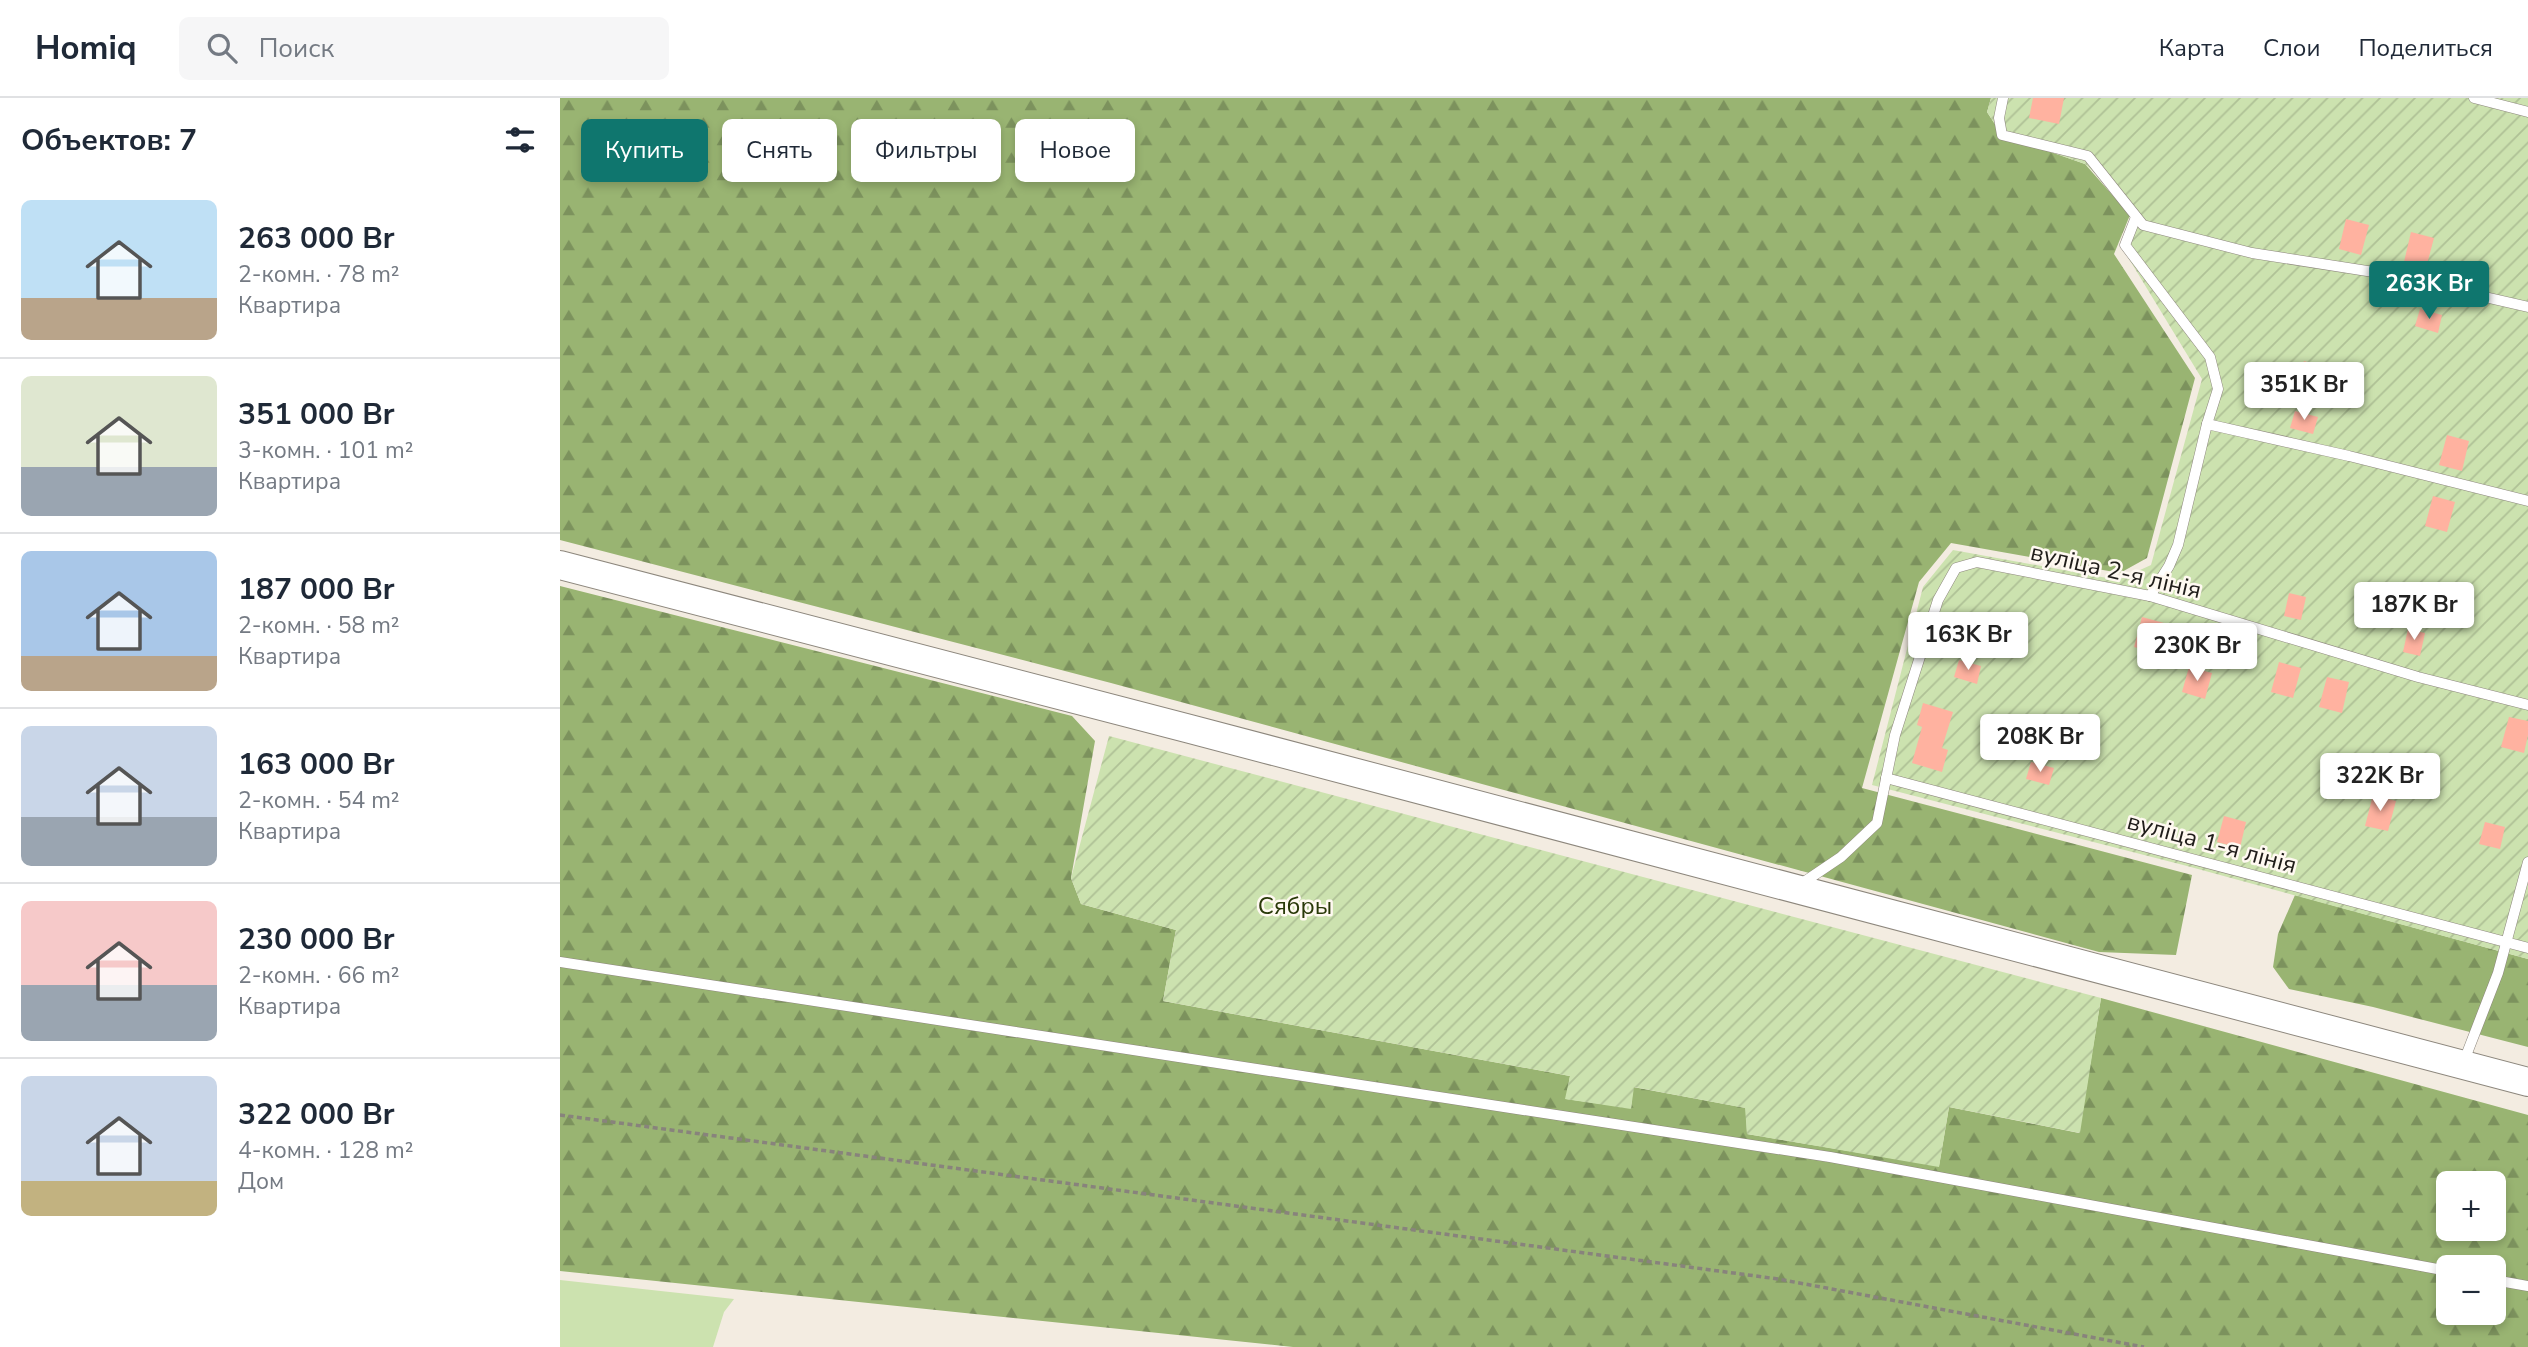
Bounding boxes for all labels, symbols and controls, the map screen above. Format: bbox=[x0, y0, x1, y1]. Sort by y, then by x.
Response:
search box bbox=[179, 17, 669, 80]
text: Homiq bbox=[35, 26, 137, 71]
icon: search bbox=[203, 29, 241, 67]
text: Поиск bbox=[259, 31, 334, 66]
text: Карта bbox=[2159, 32, 2225, 64]
text: Слои bbox=[2263, 32, 2320, 64]
text: Поделиться bbox=[2358, 32, 2493, 64]
chip: Купить bbox=[581, 119, 708, 182]
chip: Снять bbox=[722, 119, 837, 182]
chip: Фильтры bbox=[851, 119, 1001, 182]
chip: Новое bbox=[1015, 119, 1135, 182]
text: Объектов: 7 bbox=[21, 120, 197, 161]
icon: filters bbox=[501, 121, 539, 159]
text: 263 000 Br bbox=[238, 218, 395, 259]
icon: home bbox=[77, 228, 161, 312]
text: 2-комн. · 78 m² bbox=[238, 259, 400, 290]
pin: 263K Br bbox=[2364, 262, 2494, 321]
text: 263K Br bbox=[2385, 268, 2473, 299]
text: Квартира bbox=[238, 290, 341, 321]
pin: 351K Br bbox=[2239, 362, 2369, 422]
text: 351K Br bbox=[2260, 369, 2348, 400]
text: 351 000 Br bbox=[238, 394, 395, 435]
icon: home bbox=[77, 404, 161, 488]
text: 3-комн. · 101 m² bbox=[238, 435, 413, 466]
text: Квартира bbox=[238, 466, 341, 497]
street label: вуліца 2-я лінія bbox=[2028, 536, 2204, 606]
text: 187 000 Br bbox=[238, 569, 395, 610]
icon: home bbox=[77, 579, 161, 663]
pin: 187K Br bbox=[2349, 582, 2479, 642]
text: 187K Br bbox=[2370, 589, 2458, 620]
text: 2-комн. · 58 m² bbox=[238, 610, 400, 641]
pin: 163K Br bbox=[1903, 612, 2033, 672]
text: 163K Br bbox=[1924, 619, 2012, 650]
pin: 230K Br bbox=[2132, 624, 2262, 683]
text: 230K Br bbox=[2153, 630, 2241, 661]
text: Квартира bbox=[238, 641, 341, 672]
pin: 208K Br bbox=[1975, 714, 2105, 774]
text: 208K Br bbox=[1996, 721, 2084, 752]
text: 163 000 Br bbox=[238, 744, 395, 785]
icon: home bbox=[77, 754, 161, 838]
pin: 322K Br bbox=[2315, 754, 2445, 813]
text: 322K Br bbox=[2336, 760, 2424, 791]
text: 2-комн. · 54 m² bbox=[238, 785, 400, 816]
street label: вуліца 1-я лінія bbox=[2124, 805, 2300, 881]
text: Квартира bbox=[238, 816, 341, 847]
park label: Сябры bbox=[1258, 890, 1332, 922]
text: 230 000 Br bbox=[238, 919, 395, 960]
icon: home bbox=[77, 929, 161, 1013]
text: 2-комн. · 66 m² bbox=[238, 960, 400, 991]
text: Квартира bbox=[238, 991, 341, 1022]
text: 322 000 Br bbox=[238, 1094, 395, 1135]
icon: home bbox=[77, 1104, 161, 1188]
text: 4-комн. · 128 m² bbox=[238, 1135, 413, 1166]
text: Дом bbox=[238, 1166, 284, 1197]
map controls bbox=[2436, 1171, 2506, 1325]
button: + bbox=[2436, 1171, 2506, 1241]
button: − bbox=[2436, 1255, 2506, 1325]

